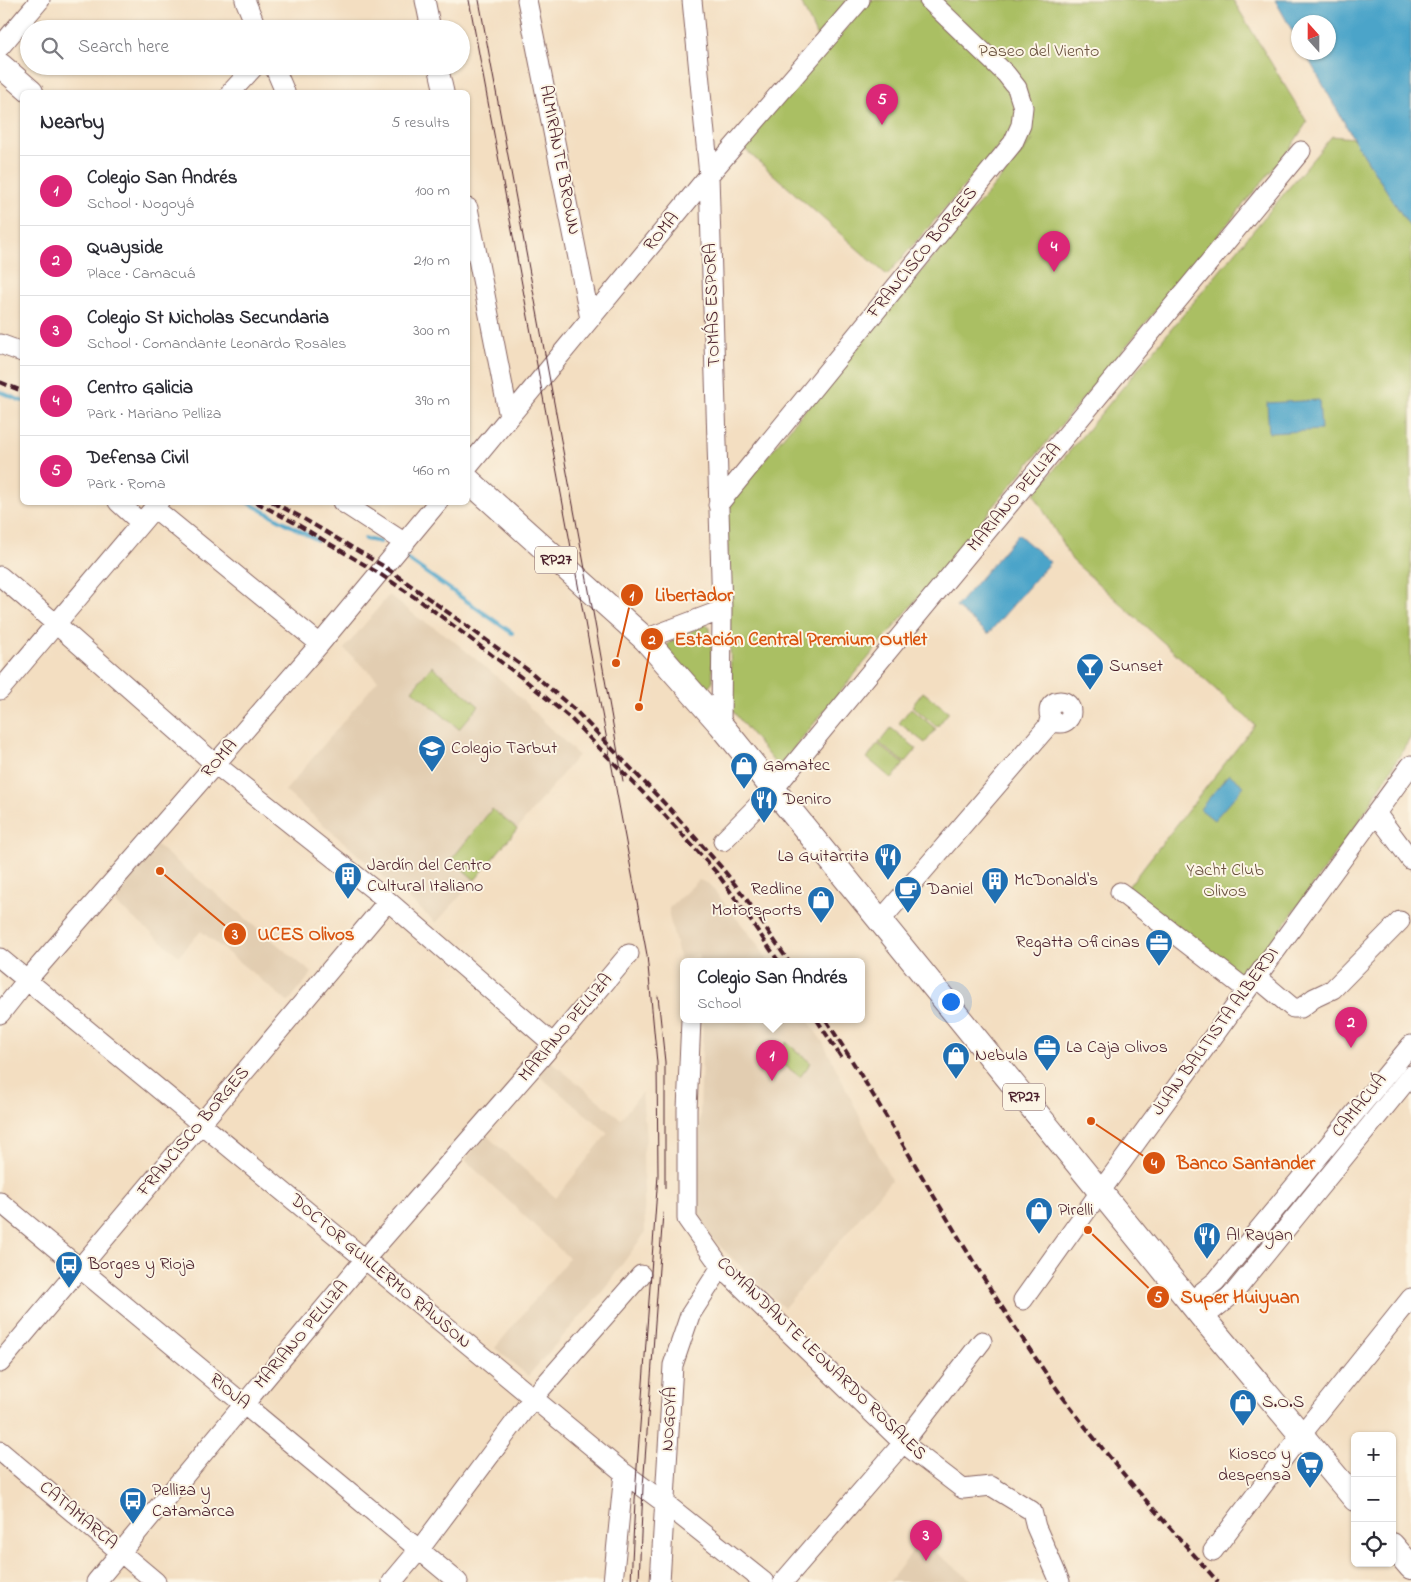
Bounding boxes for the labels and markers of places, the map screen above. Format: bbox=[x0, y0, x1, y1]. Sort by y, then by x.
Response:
pin: 5 bbox=[866, 84, 898, 125]
pin: 4 bbox=[1038, 231, 1070, 272]
callout: Libertador bbox=[620, 578, 743, 612]
callout: Estación Central Premium Outlet bbox=[640, 622, 938, 656]
bar icon: Sunset bbox=[1075, 652, 1105, 691]
place label: Sunset bbox=[1109, 654, 1163, 680]
school or university icon: Colegio Tarbut bbox=[417, 734, 447, 773]
place label: Colegio Tarbut bbox=[451, 736, 557, 763]
shop icon: Gamatec bbox=[729, 751, 759, 790]
place label: Gamatec bbox=[763, 753, 830, 779]
restaurant icon: Deniro bbox=[749, 785, 779, 824]
place label: Deniro bbox=[782, 787, 831, 813]
restaurant icon: La Guitarrita bbox=[873, 842, 903, 881]
place label: La Guitarrita bbox=[777, 844, 869, 870]
place label: Jardín del Centro Cultural Italiano bbox=[367, 853, 491, 900]
building icon: Jardín del Centro Cultural Italiano bbox=[333, 861, 363, 900]
building icon: McDonald's bbox=[980, 866, 1010, 905]
place label: McDonald's bbox=[1014, 868, 1098, 894]
cafe icon: Daniel bbox=[893, 875, 923, 914]
place label: Redline Motorsports bbox=[712, 877, 803, 924]
place label: Daniel bbox=[926, 877, 973, 903]
shop icon: Redline Motorsports bbox=[806, 885, 836, 924]
callout: UCES Olivos bbox=[222, 917, 364, 951]
office icon: Regatta Oficinas bbox=[1144, 928, 1174, 967]
place label: Regatta Oficinas bbox=[1015, 930, 1140, 957]
pin: 2 bbox=[1335, 1007, 1367, 1048]
office icon: La Caja Olivos bbox=[1032, 1033, 1062, 1072]
place label: La Caja Olivos bbox=[1066, 1035, 1168, 1061]
pin: 1 bbox=[756, 1040, 788, 1081]
shop icon: Nebula bbox=[941, 1041, 971, 1080]
place label: Nebula bbox=[975, 1043, 1028, 1069]
callout: Banco Santander bbox=[1142, 1146, 1325, 1180]
shop icon: Pirelli bbox=[1024, 1196, 1054, 1235]
place label: Pirelli bbox=[1058, 1198, 1094, 1224]
restaurant icon: Al Rayan bbox=[1192, 1221, 1222, 1260]
place label: Al Rayan bbox=[1226, 1223, 1293, 1249]
bus stop icon: Borges y Rioja bbox=[54, 1250, 84, 1289]
place label: Borges y Rioja bbox=[87, 1252, 195, 1279]
callout: Super Huiyuan bbox=[1146, 1280, 1310, 1314]
shop icon: S.O.S bbox=[1228, 1388, 1258, 1427]
place label: S.O.S bbox=[1262, 1390, 1304, 1416]
place label: Kiosco y despensa bbox=[1218, 1442, 1291, 1489]
supermarket icon: Kiosco y despensa bbox=[1295, 1450, 1325, 1489]
place label: Pelliza y Catamarca bbox=[152, 1478, 234, 1525]
bus stop icon: Pelliza y Catamarca bbox=[118, 1486, 148, 1525]
pin: 3 bbox=[910, 1520, 942, 1561]

